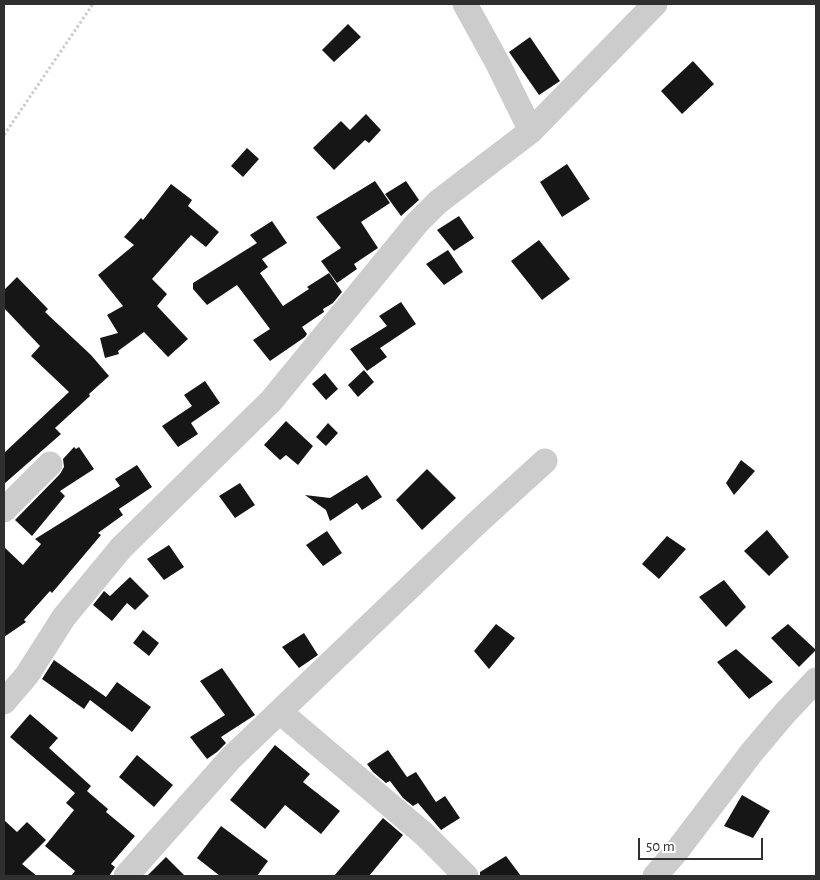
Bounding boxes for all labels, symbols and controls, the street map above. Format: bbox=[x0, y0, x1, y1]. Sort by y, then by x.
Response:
scale bar bbox=[640, 828, 765, 860]
text: 50 m bbox=[646, 839, 675, 854]

